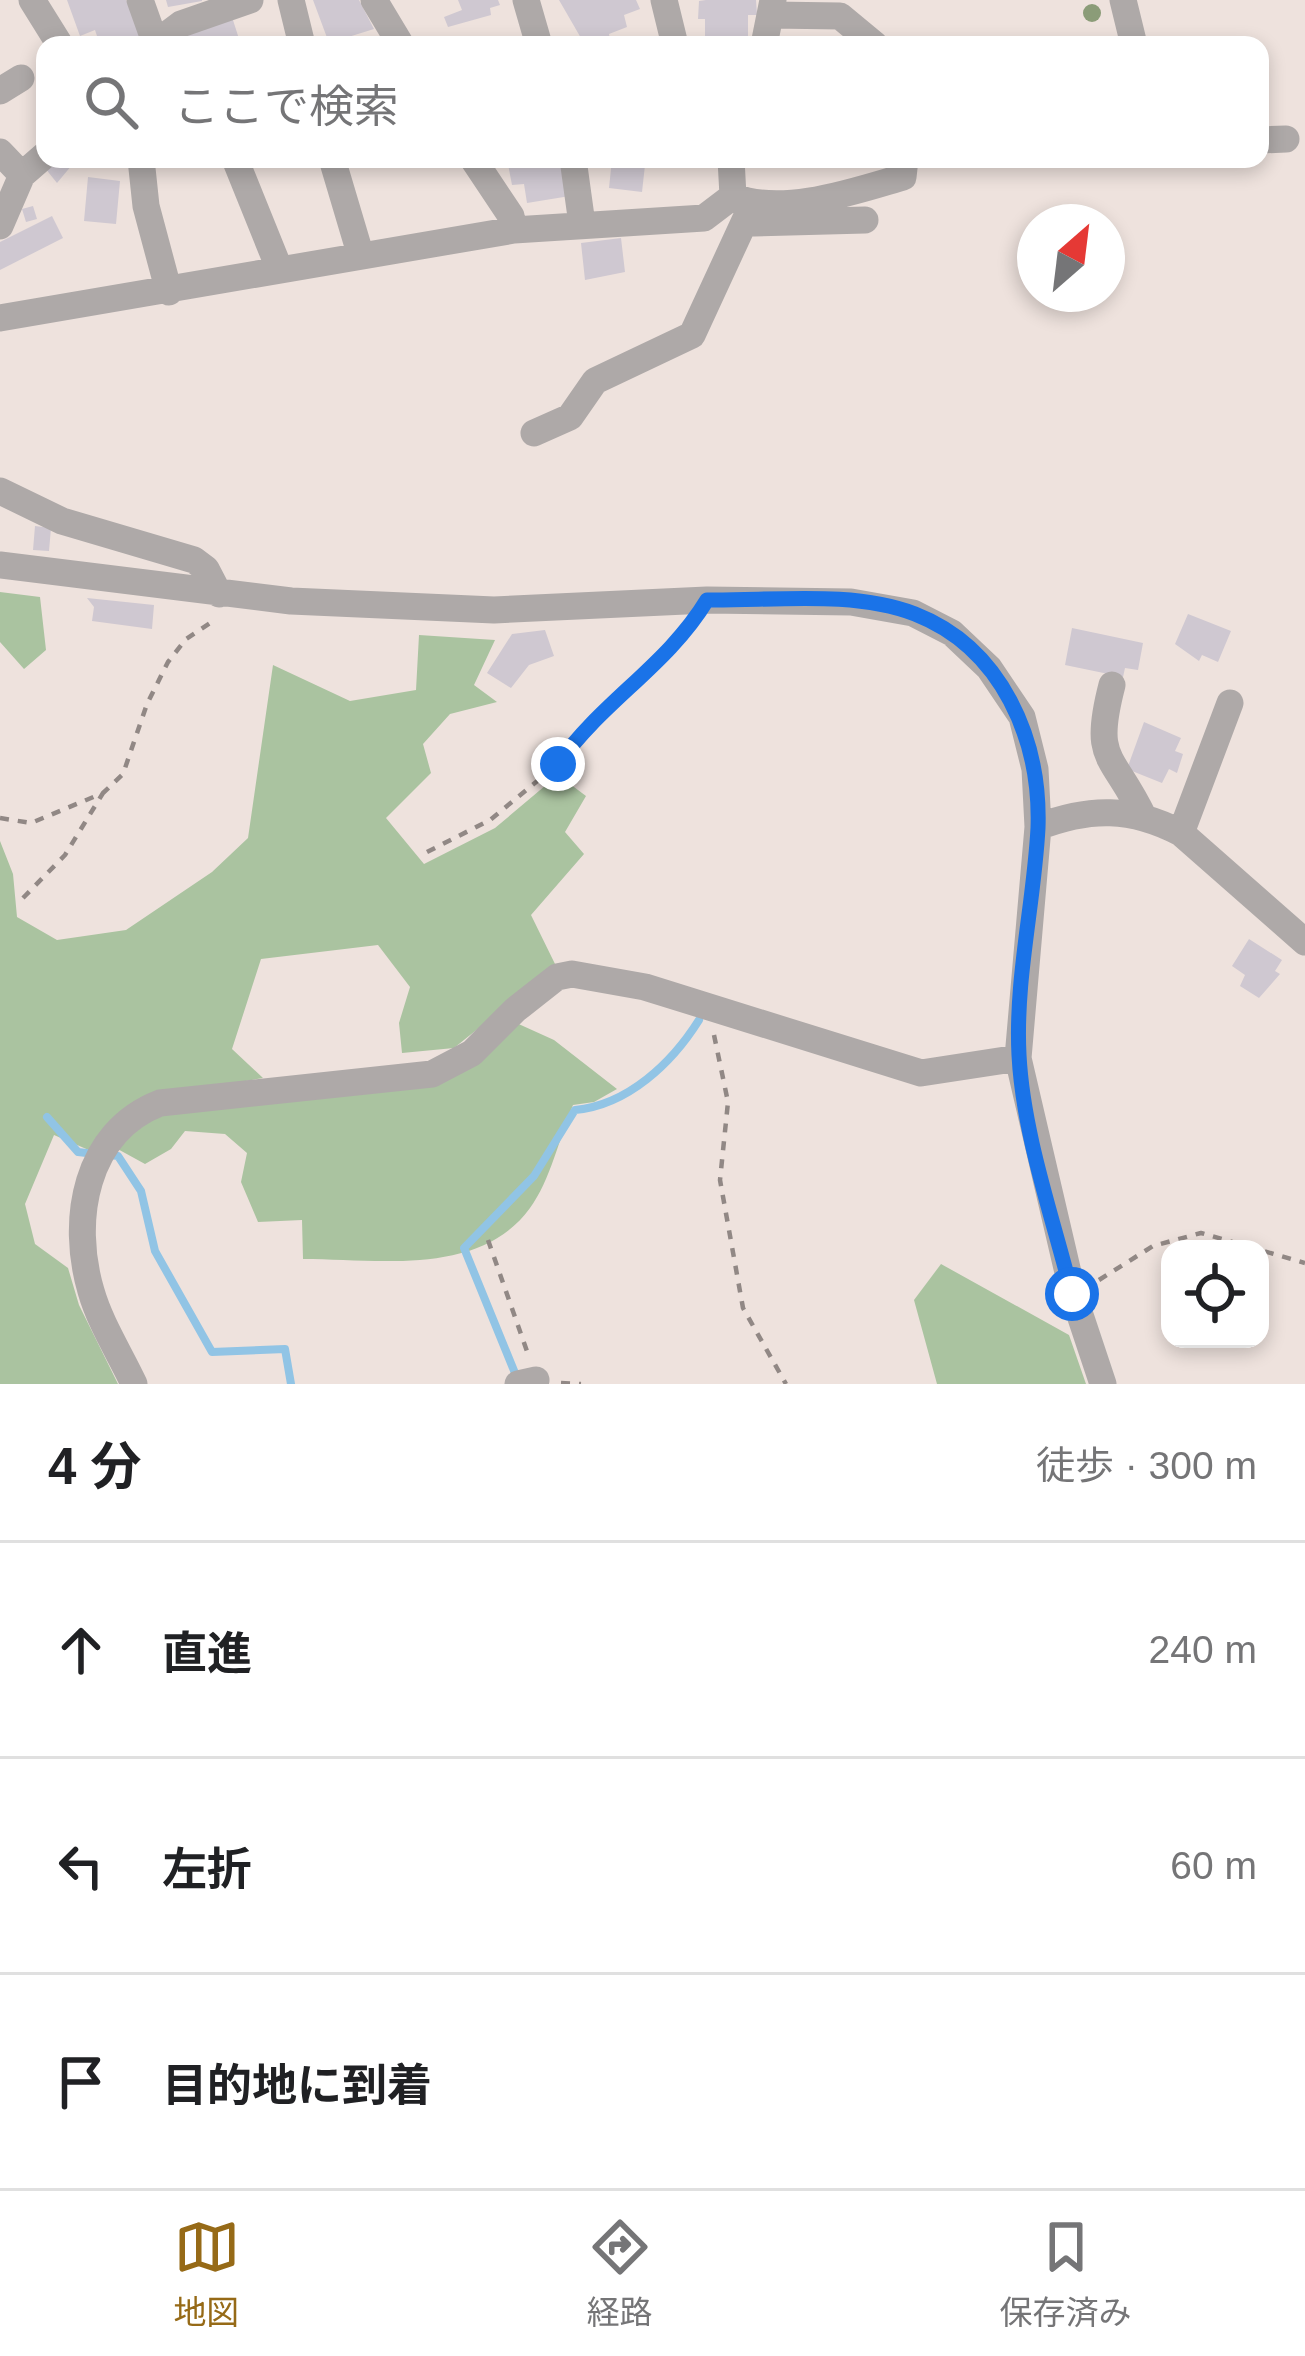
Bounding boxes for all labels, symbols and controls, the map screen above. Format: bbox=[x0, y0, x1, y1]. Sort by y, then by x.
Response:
search box bbox=[36, 36, 1269, 168]
icon: search bbox=[78, 69, 144, 135]
text: ここで検索 bbox=[174, 81, 399, 132]
north arrow bbox=[1017, 204, 1125, 312]
route end bbox=[531, 737, 585, 791]
map controls bbox=[1161, 1240, 1269, 1348]
button: locate bbox=[1161, 1240, 1269, 1348]
route start bbox=[1045, 1267, 1099, 1321]
text: 4 分 bbox=[48, 1438, 142, 1495]
text: 徒歩 · 300 m bbox=[1036, 1444, 1257, 1487]
icon: ahead bbox=[48, 1617, 114, 1683]
text: 直進 bbox=[162, 1628, 252, 1679]
text: 240 m bbox=[1149, 1628, 1257, 1671]
icon: left bbox=[48, 1833, 114, 1899]
text: 左折 bbox=[162, 1844, 252, 1895]
text: 60 m bbox=[1170, 1844, 1257, 1887]
icon: arrive bbox=[48, 2049, 114, 2115]
text: 目的地に到着 bbox=[162, 2060, 432, 2111]
tab: 地図 bbox=[174, 2214, 240, 2334]
tab: 経路 bbox=[587, 2214, 653, 2334]
tab: 保存済み bbox=[1000, 2214, 1132, 2334]

